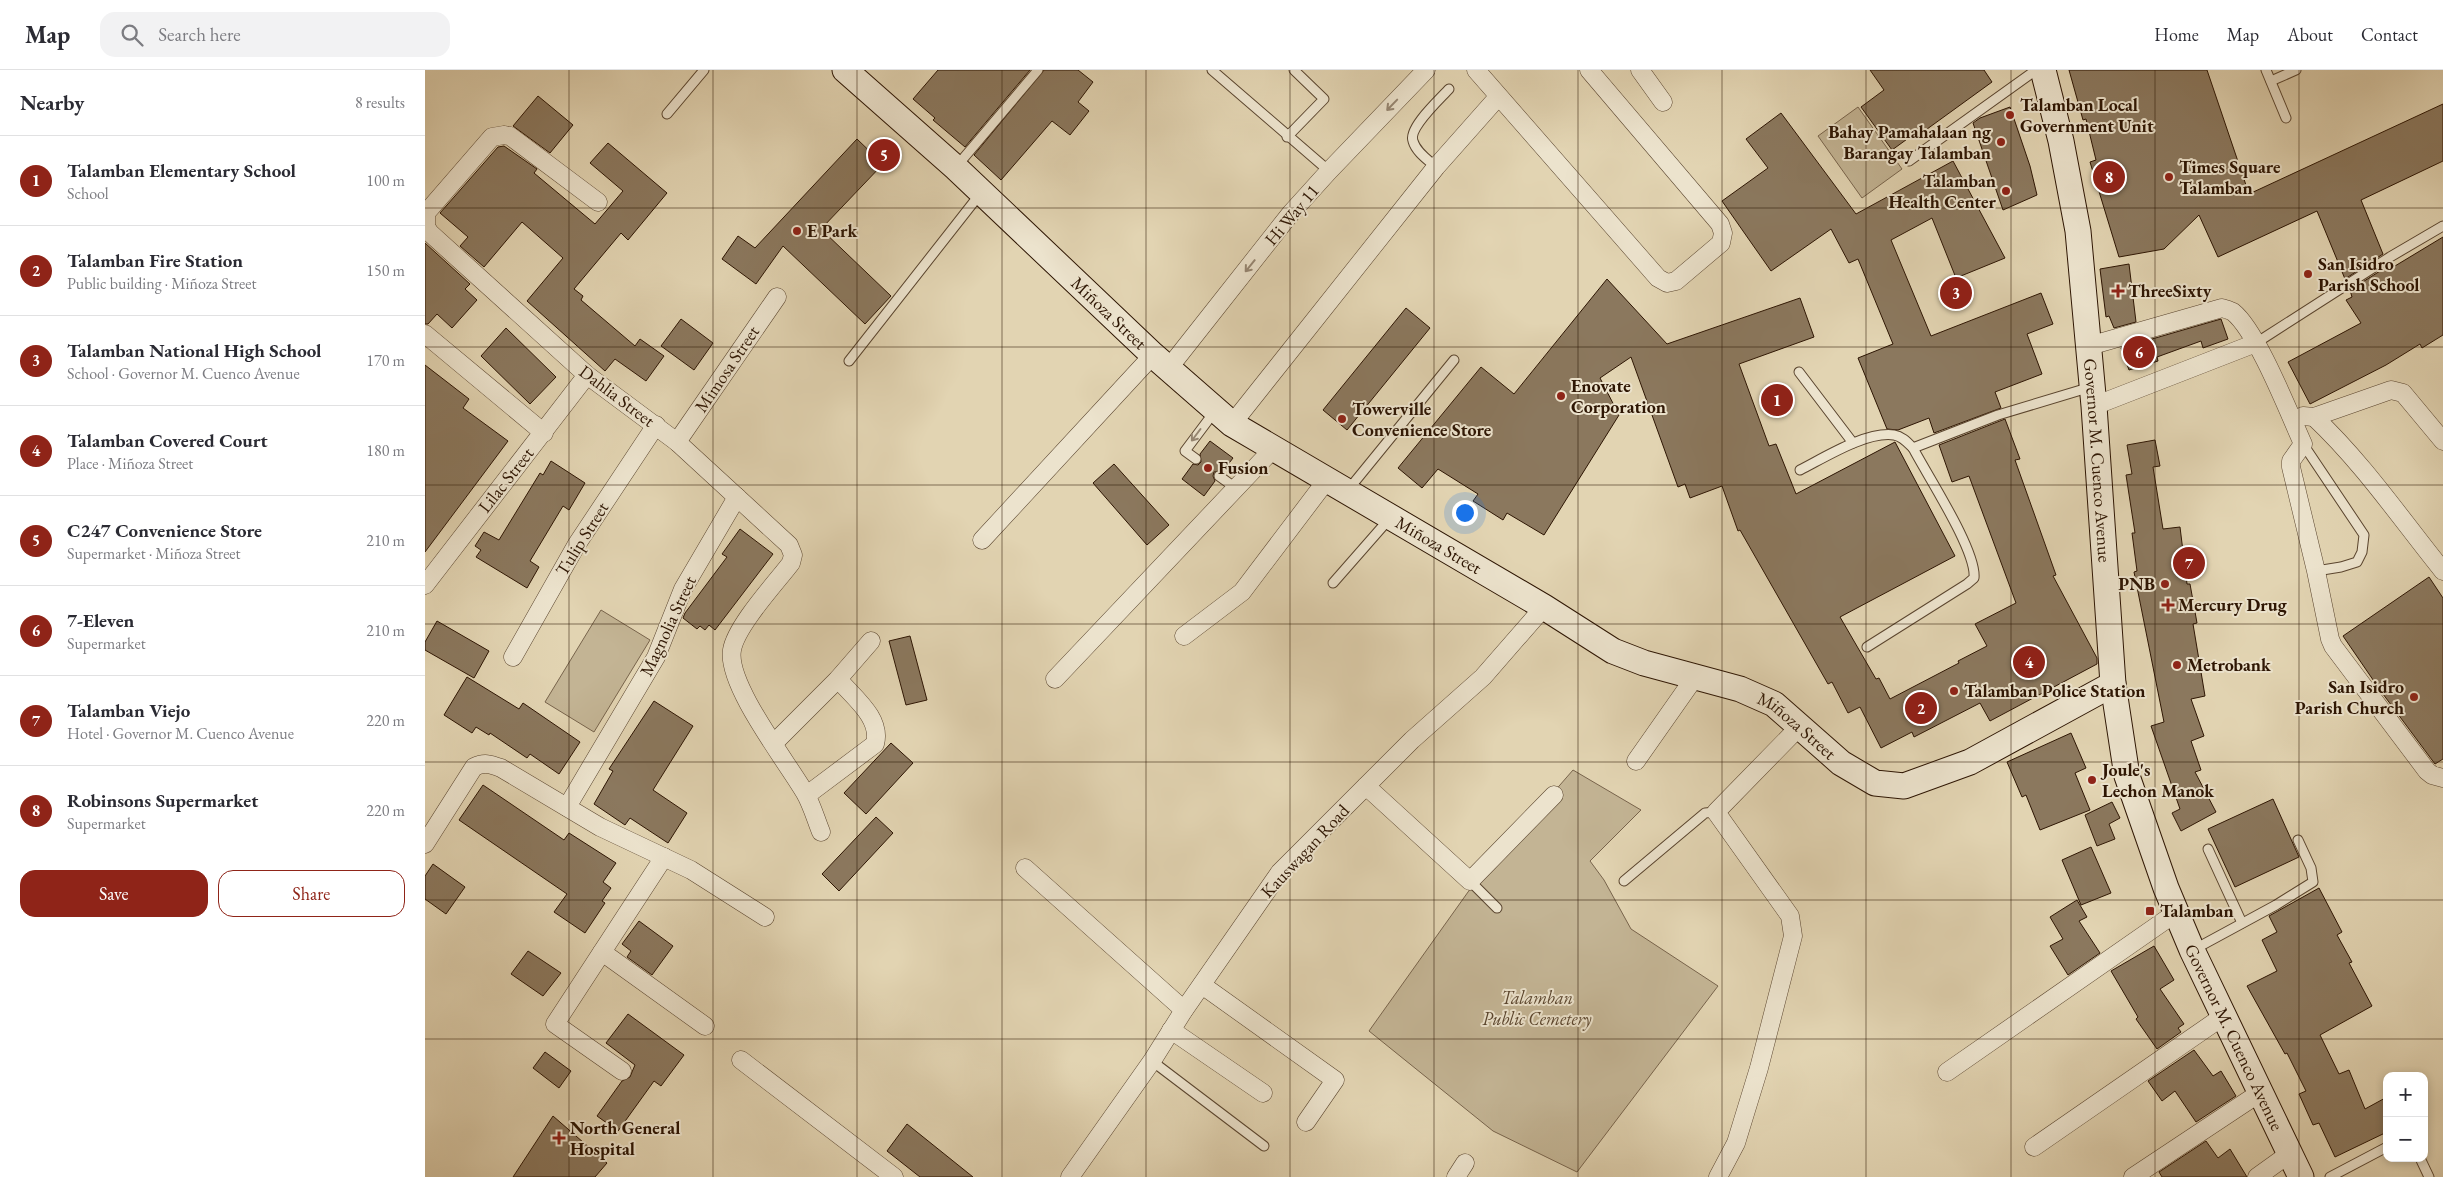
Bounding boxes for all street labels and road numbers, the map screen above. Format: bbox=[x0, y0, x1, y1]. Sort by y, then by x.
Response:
street label: Hi Way 11 bbox=[1259, 179, 1324, 250]
street label: Miñoza Street bbox=[1067, 271, 1152, 354]
street label: Mimosa Street bbox=[689, 321, 764, 416]
street label: Governor M. Cuenco Avenue bbox=[2079, 357, 2117, 563]
street label: Dahlia Street bbox=[575, 360, 660, 432]
street label: Lilac Street bbox=[473, 442, 539, 517]
street label: Tulip Street bbox=[550, 497, 613, 580]
street label: Miñoza Street bbox=[1392, 511, 1486, 579]
street label: Magnolia Street bbox=[634, 572, 701, 680]
street label: Miñoza Street bbox=[1754, 686, 1841, 765]
street label: Kauswagan Road bbox=[1255, 798, 1354, 902]
street label: Governor M. Cuenco Avenue bbox=[2180, 940, 2289, 1134]

